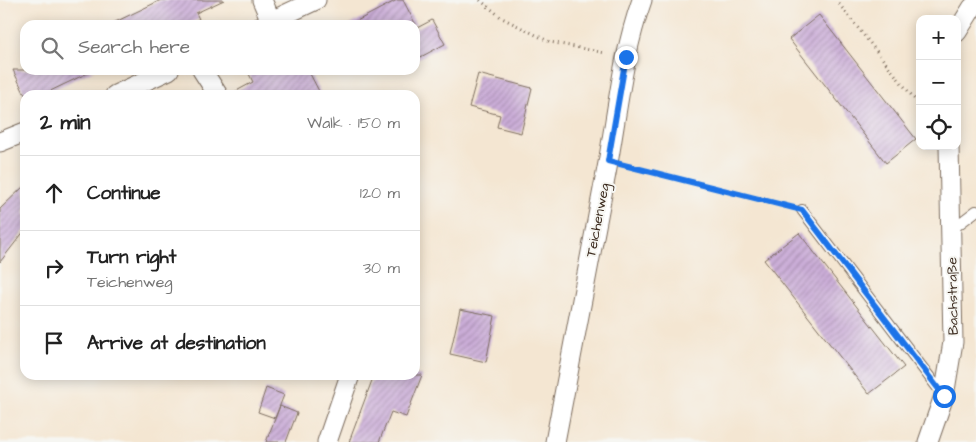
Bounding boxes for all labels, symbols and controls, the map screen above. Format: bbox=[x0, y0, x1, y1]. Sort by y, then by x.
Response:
map controls bbox=[916, 15, 961, 150]
button: + bbox=[916, 15, 961, 60]
search box bbox=[20, 20, 420, 75]
icon: search bbox=[38, 34, 66, 62]
text: Search here bbox=[78, 34, 190, 61]
route end bbox=[615, 46, 638, 69]
button: − bbox=[916, 60, 961, 105]
button: locate bbox=[916, 105, 961, 150]
text: 2 min bbox=[40, 108, 90, 137]
text: Walk · 150 m bbox=[307, 112, 400, 134]
icon: ahead bbox=[40, 179, 68, 207]
text: Continue bbox=[87, 180, 161, 207]
text: 120 m bbox=[360, 182, 400, 204]
street label: Teichenweg bbox=[581, 182, 615, 259]
text: Turn right bbox=[87, 244, 176, 271]
icon: right bbox=[40, 254, 68, 282]
street label: Bachstraße bbox=[942, 256, 964, 335]
text: 30 m bbox=[363, 257, 400, 279]
text: Teichenweg bbox=[87, 271, 173, 293]
icon: arrive bbox=[40, 329, 68, 357]
text: Arrive at destination bbox=[87, 330, 266, 357]
route start bbox=[933, 385, 956, 408]

